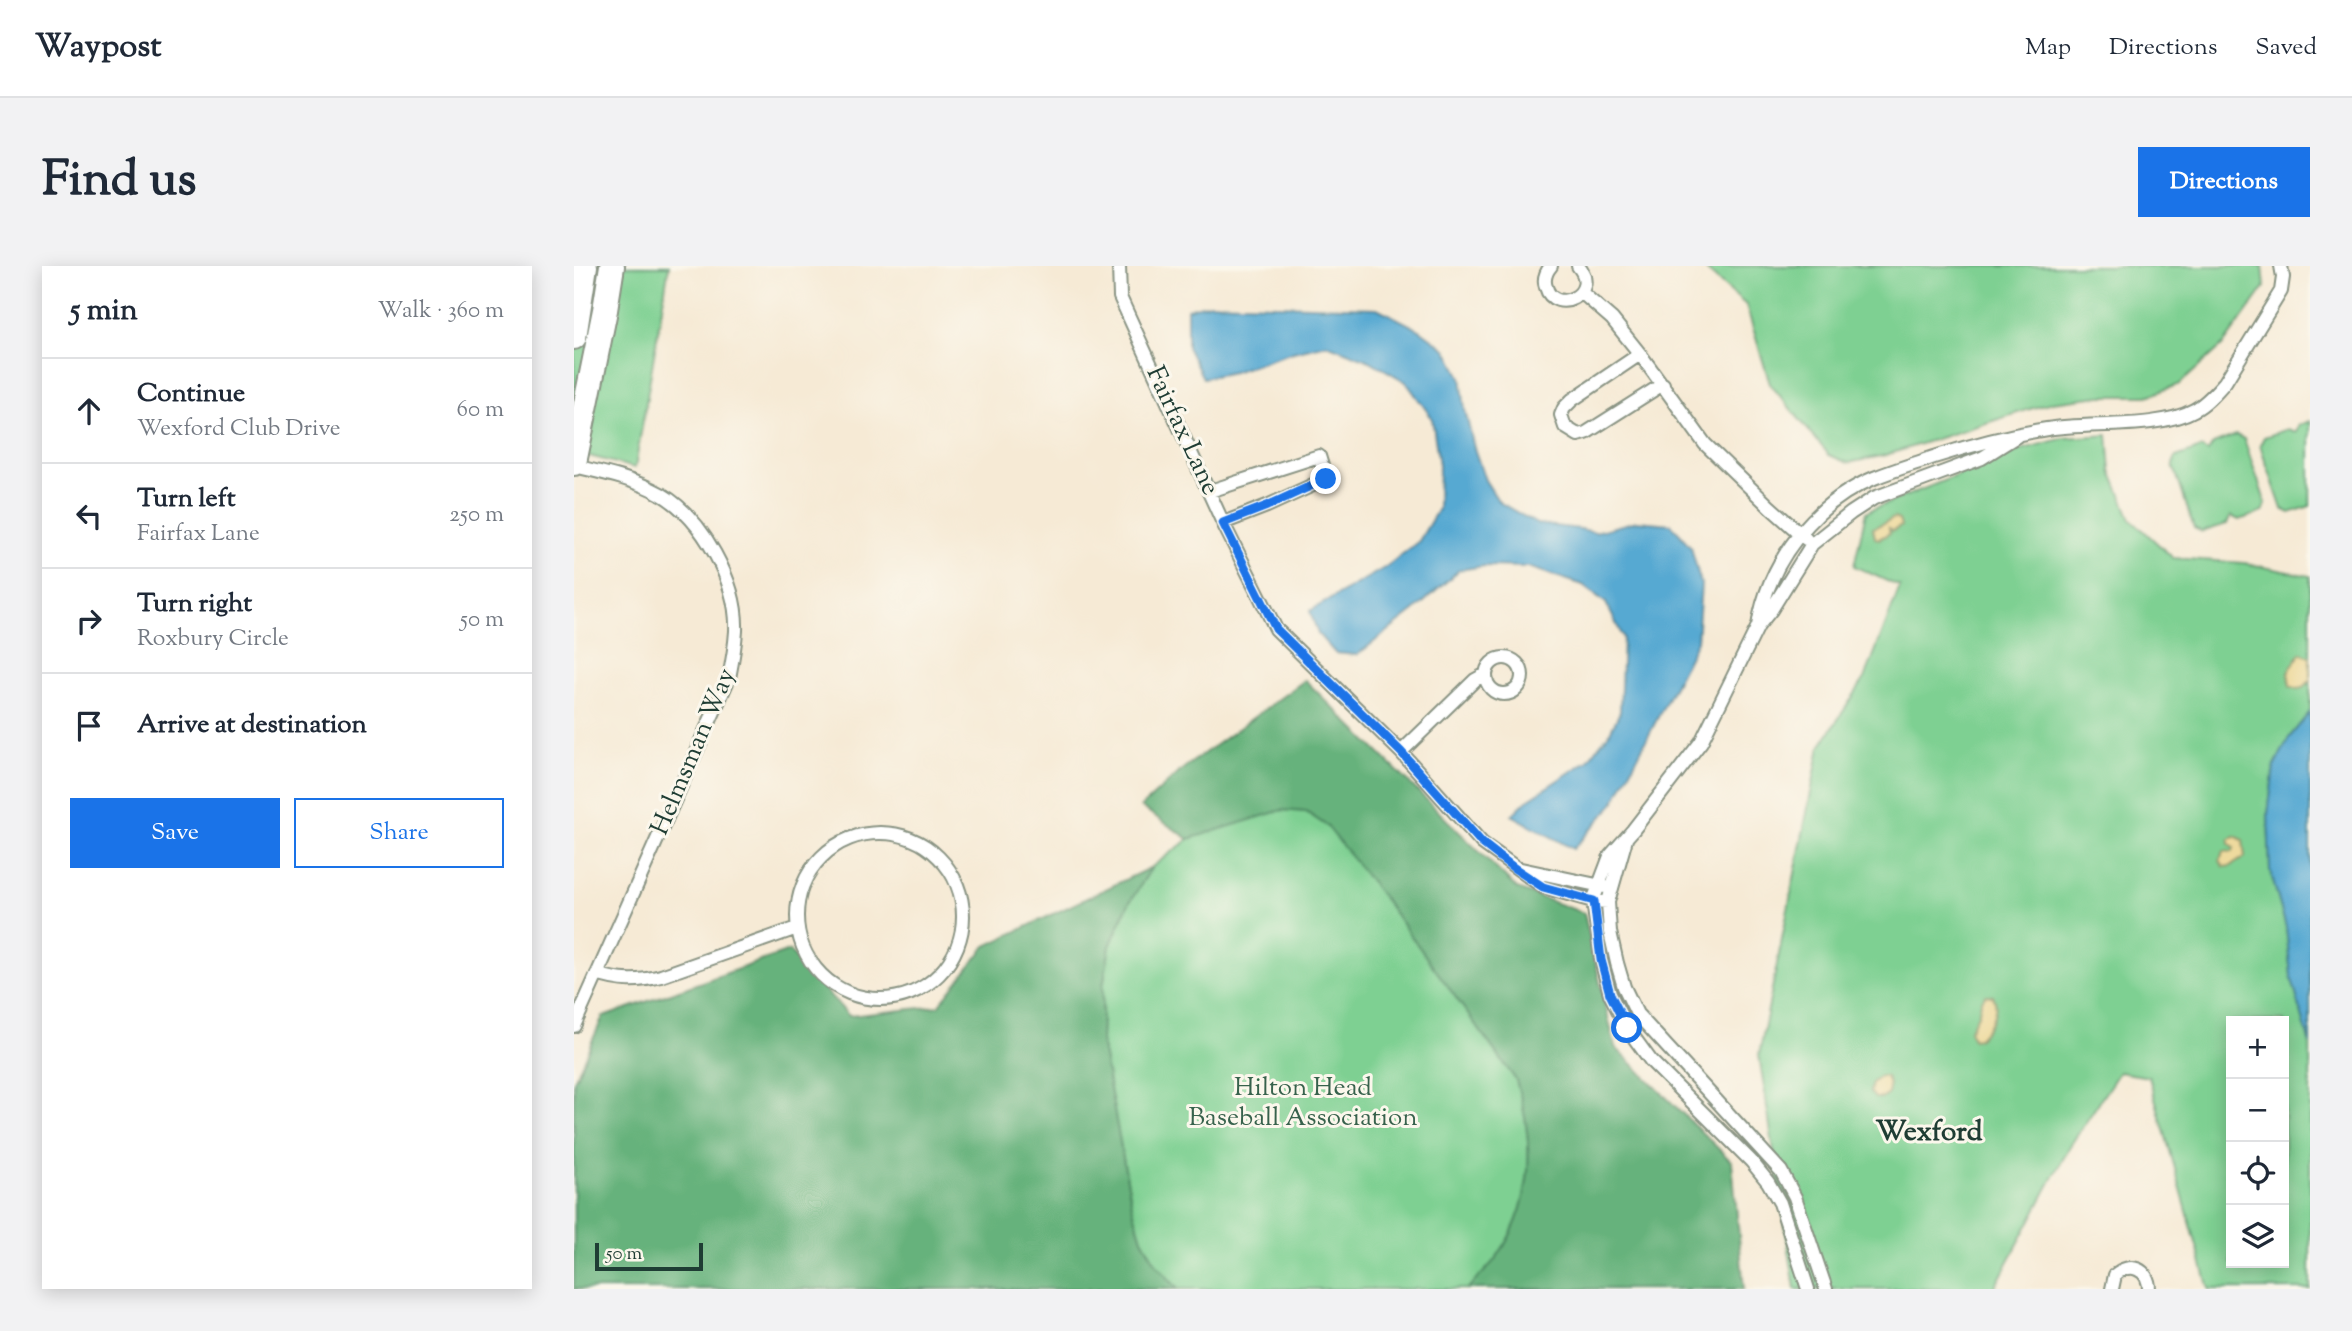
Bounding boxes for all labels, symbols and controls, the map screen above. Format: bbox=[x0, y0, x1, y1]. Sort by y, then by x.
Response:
text: Waypost bbox=[35, 24, 162, 72]
text: Map bbox=[2025, 31, 2071, 65]
text: Directions bbox=[2109, 31, 2217, 65]
text: Saved bbox=[2255, 31, 2317, 65]
text: Find us bbox=[42, 147, 196, 217]
button: Directions bbox=[2138, 147, 2310, 217]
text: 5 min bbox=[70, 290, 138, 333]
text: Walk · 360 m bbox=[378, 295, 504, 328]
street label: Fairfax Lane bbox=[1136, 360, 1228, 502]
text: Continue bbox=[137, 376, 245, 413]
icon: ahead bbox=[70, 392, 108, 430]
text: 60 m bbox=[456, 394, 504, 427]
text: Wexford Club Drive bbox=[137, 413, 341, 446]
route end bbox=[1310, 463, 1341, 494]
text: Turn left bbox=[137, 481, 236, 518]
icon: left bbox=[70, 497, 108, 535]
text: 250 m bbox=[449, 499, 504, 532]
text: Fairfax Lane bbox=[137, 518, 260, 551]
text: Turn right bbox=[137, 586, 252, 623]
icon: right bbox=[70, 602, 108, 640]
text: 50 m bbox=[460, 604, 504, 637]
text: Roxbury Circle bbox=[137, 623, 289, 656]
street label: Helmsman Way bbox=[642, 663, 746, 841]
icon: arrive bbox=[70, 707, 108, 745]
text: Arrive at destination bbox=[137, 707, 367, 744]
button: Save bbox=[70, 798, 280, 868]
button: Share bbox=[294, 798, 504, 868]
route start bbox=[1611, 1012, 1642, 1043]
map controls bbox=[2226, 1016, 2289, 1268]
button: + bbox=[2226, 1016, 2289, 1079]
park label: Hilton Head Baseball Association bbox=[1188, 1070, 1418, 1137]
button: − bbox=[2226, 1079, 2289, 1142]
district label: Wexford bbox=[1875, 1113, 1983, 1153]
button: locate bbox=[2226, 1142, 2289, 1205]
button: layers bbox=[2226, 1205, 2289, 1268]
scale bar bbox=[595, 1240, 704, 1272]
text: 50 m bbox=[606, 1241, 642, 1268]

